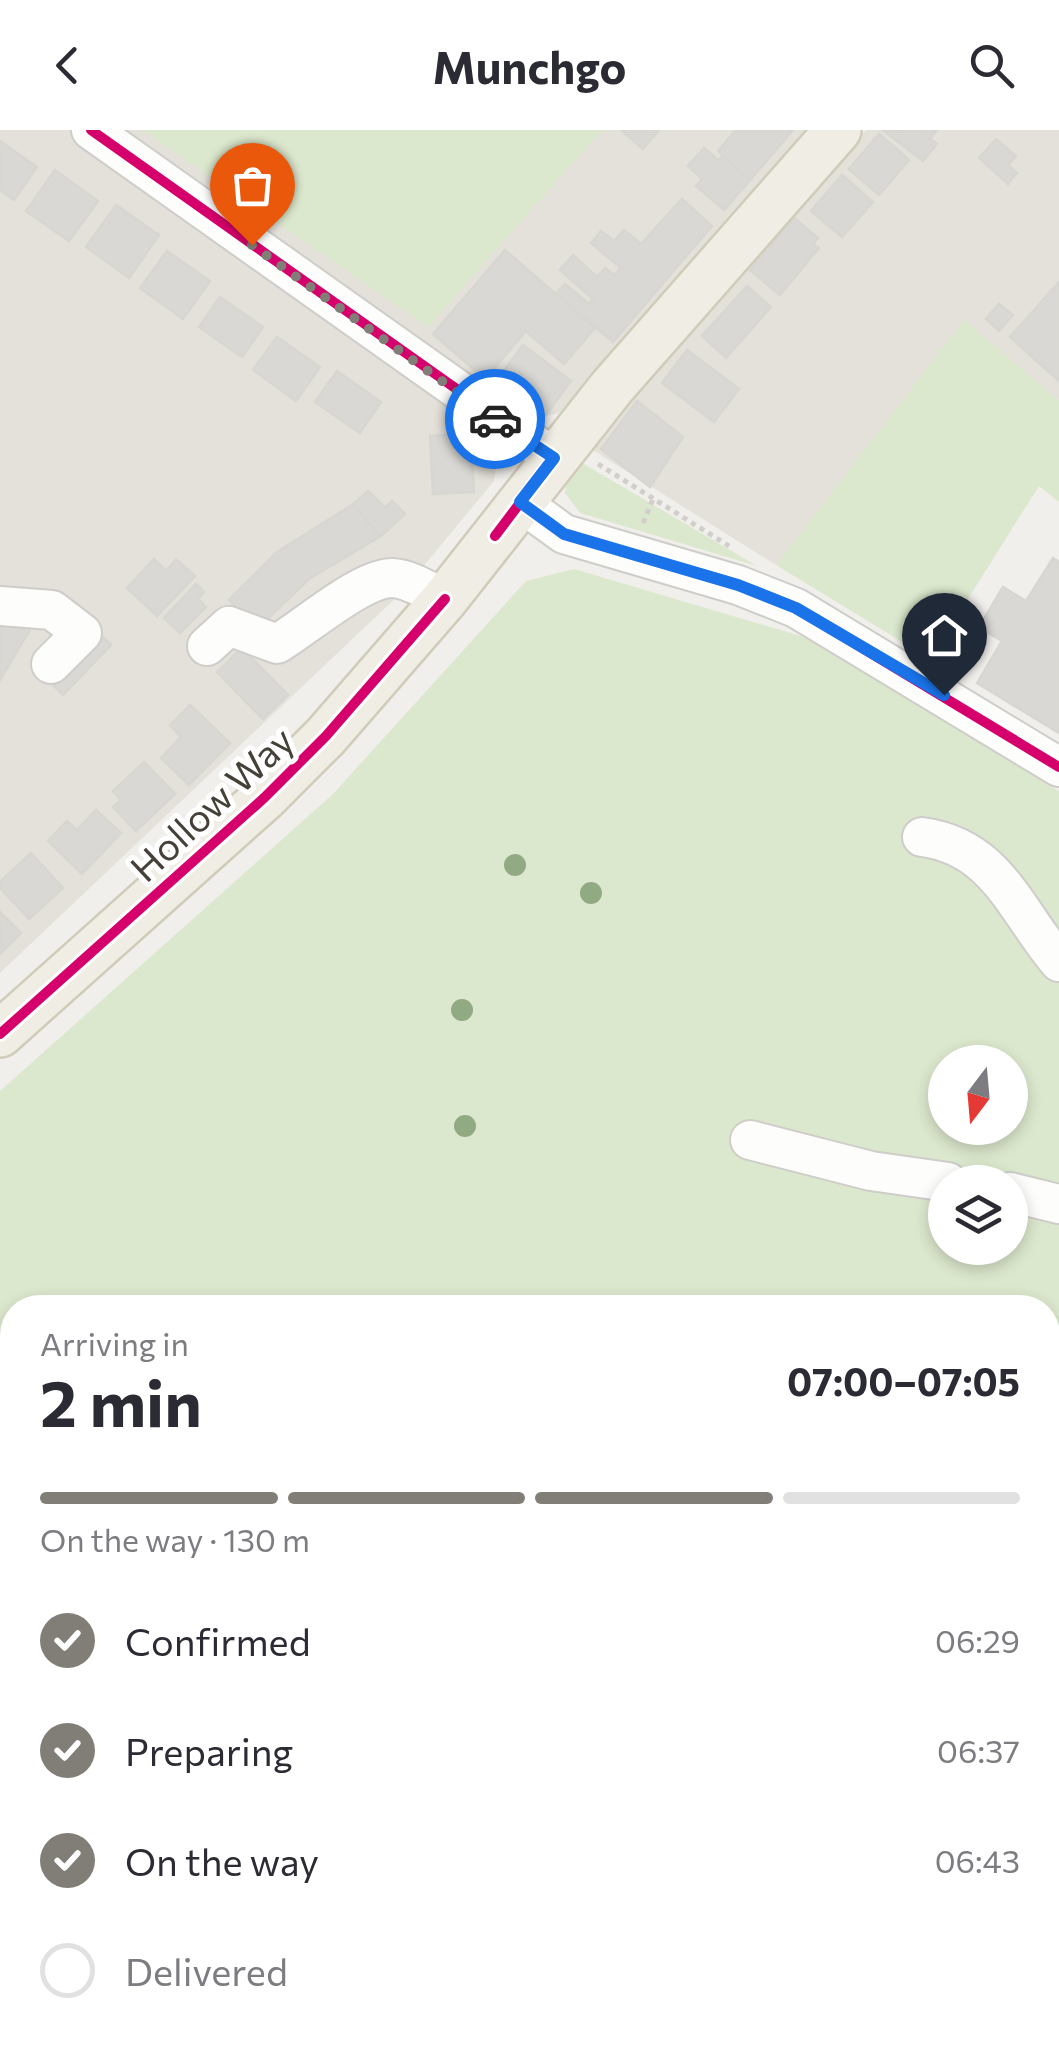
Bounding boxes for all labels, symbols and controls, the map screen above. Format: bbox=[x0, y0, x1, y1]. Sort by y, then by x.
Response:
icon: back bbox=[40, 38, 95, 93]
text: Munchgo bbox=[433, 38, 626, 93]
icon: search bbox=[964, 38, 1019, 93]
pin bbox=[210, 143, 295, 246]
icon: bag bbox=[225, 158, 280, 213]
courier bbox=[445, 369, 545, 469]
icon: car bbox=[468, 392, 523, 447]
pin bbox=[902, 593, 987, 696]
icon: home bbox=[917, 608, 972, 663]
street label: Hollow Way bbox=[120, 716, 302, 890]
north arrow bbox=[928, 1045, 1028, 1145]
map controls bbox=[928, 1045, 1028, 1265]
button: layers bbox=[928, 1165, 1028, 1265]
text: Arriving in bbox=[40, 1323, 189, 1363]
text: 07:00–07:05 bbox=[787, 1357, 1020, 1404]
text: 2 min bbox=[40, 1361, 202, 1440]
text: On the way · 130 m bbox=[40, 1519, 310, 1559]
icon: check bbox=[40, 1613, 95, 1668]
text: Confirmed bbox=[125, 1617, 311, 1664]
text: 06:29 bbox=[935, 1620, 1020, 1660]
icon: check bbox=[40, 1723, 95, 1778]
text: Preparing bbox=[125, 1727, 293, 1774]
text: 06:37 bbox=[937, 1730, 1020, 1770]
icon: check bbox=[40, 1833, 95, 1888]
text: On the way bbox=[125, 1837, 319, 1884]
text: 06:43 bbox=[935, 1840, 1020, 1880]
text: Delivered bbox=[125, 1947, 288, 1994]

